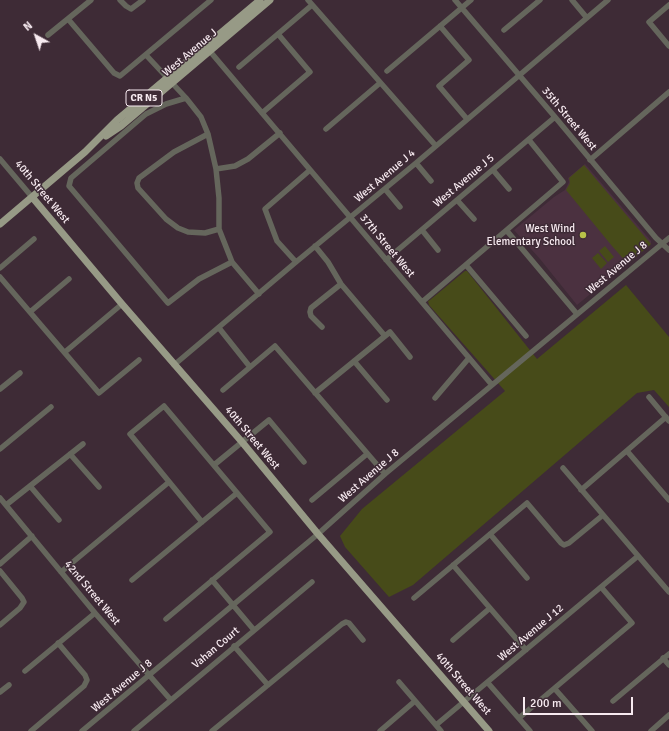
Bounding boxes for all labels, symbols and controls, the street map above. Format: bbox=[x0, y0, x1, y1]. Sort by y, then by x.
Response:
north arrow bbox=[16, 16, 56, 56]
text: N bbox=[21, 19, 35, 34]
street label: West Avenue J bbox=[160, 26, 220, 80]
street label: 35th Street West bbox=[539, 85, 599, 153]
road number: CR N5 bbox=[126, 90, 162, 106]
street label: West Avenue J 4 bbox=[352, 147, 418, 205]
street label: West Avenue J 5 bbox=[431, 152, 497, 210]
street label: 40th Street West bbox=[12, 158, 72, 226]
street label: 37th Street West bbox=[357, 212, 417, 280]
place label: West Wind Elementary School bbox=[487, 222, 575, 248]
marker: West Wind Elementary School bbox=[578, 230, 588, 240]
street label: West Avenue J 8 bbox=[584, 239, 650, 297]
street label: 40th Street West bbox=[222, 404, 282, 472]
street label: West Avenue J 8 bbox=[336, 446, 402, 506]
street label: 42nd Street West bbox=[61, 558, 123, 628]
street label: West Avenue J 12 bbox=[496, 602, 566, 664]
street label: Vahan Court bbox=[190, 624, 242, 672]
street label: 40th Street West bbox=[432, 650, 494, 718]
street label: West Avenue J 8 bbox=[89, 657, 155, 715]
scale bar bbox=[525, 689, 635, 715]
text: 200 m bbox=[530, 696, 562, 711]

